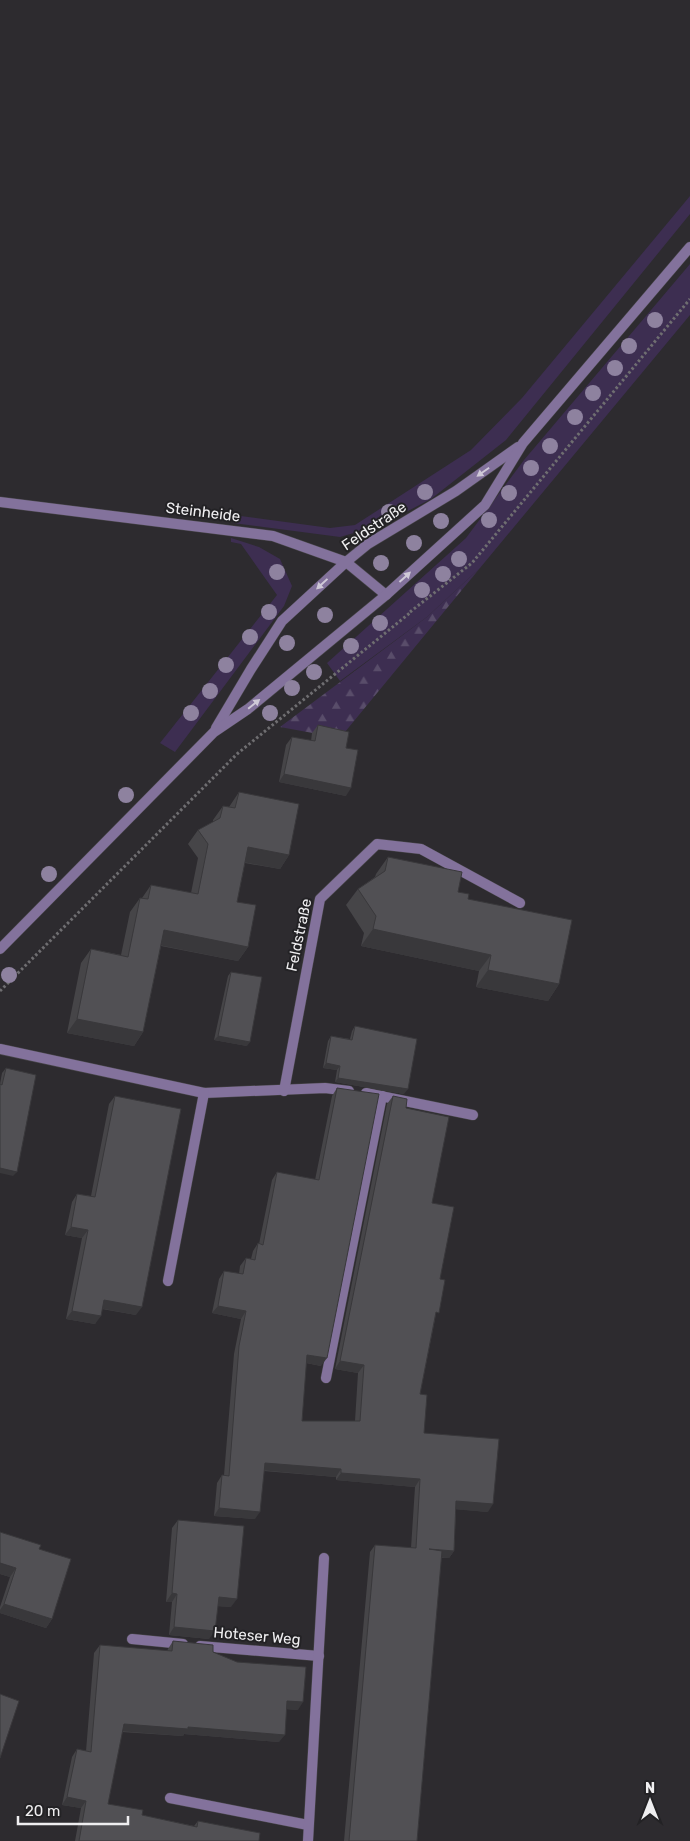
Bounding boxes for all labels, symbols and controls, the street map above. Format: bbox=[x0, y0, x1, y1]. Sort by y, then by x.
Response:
one-way arrow bbox=[477, 466, 490, 476]
street label: Feldstraße bbox=[338, 498, 410, 554]
street label: Steinheide bbox=[165, 499, 241, 525]
one-way arrow bbox=[399, 571, 411, 583]
one-way arrow bbox=[316, 578, 328, 590]
one-way arrow bbox=[247, 698, 260, 709]
street label: Feldstraße bbox=[282, 897, 316, 973]
street label: Hoteser Weg bbox=[213, 1623, 301, 1649]
north arrow bbox=[625, 1776, 675, 1826]
text: N bbox=[645, 1780, 655, 1797]
scale bar bbox=[18, 1794, 128, 1826]
text: 20 m bbox=[25, 1802, 60, 1820]

